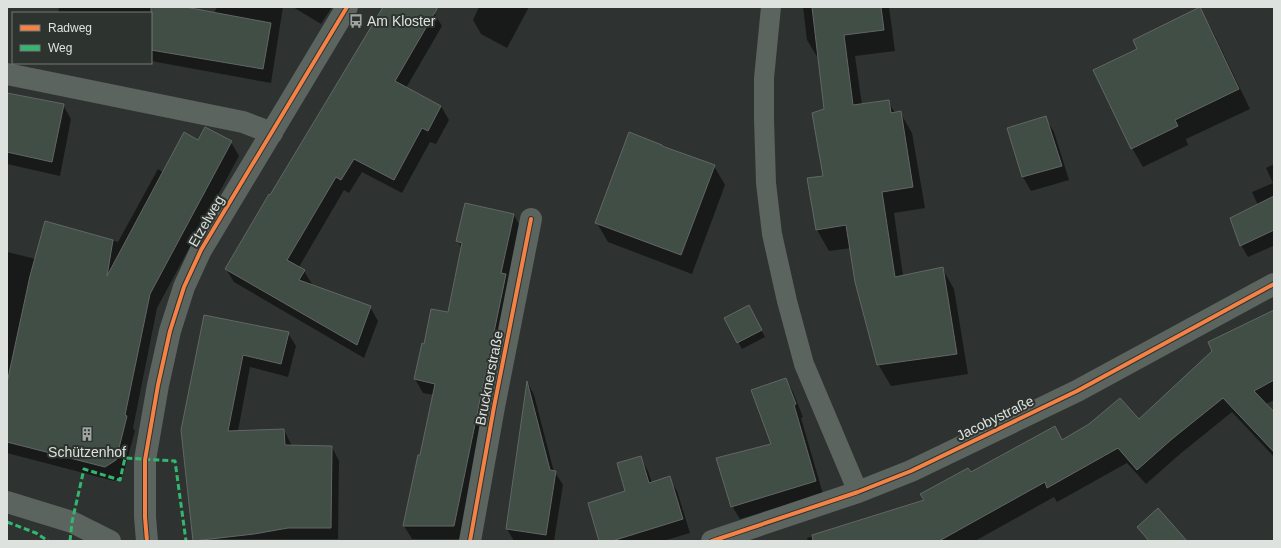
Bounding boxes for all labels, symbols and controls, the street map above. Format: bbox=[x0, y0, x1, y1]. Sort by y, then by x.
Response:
legend bbox=[12, 12, 152, 64]
bus stop icon: Am Kloster bbox=[348, 13, 364, 29]
place label: Am Kloster bbox=[367, 13, 436, 29]
text: Radweg bbox=[48, 21, 92, 35]
text: Weg bbox=[48, 41, 72, 55]
street label: Etzelweg bbox=[185, 192, 227, 250]
street label: Brucknerstraße bbox=[472, 329, 506, 426]
street label: Jacobystraße bbox=[954, 392, 1036, 444]
building icon: Schützenhof bbox=[79, 426, 95, 442]
place label: Schützenhof bbox=[48, 444, 126, 460]

